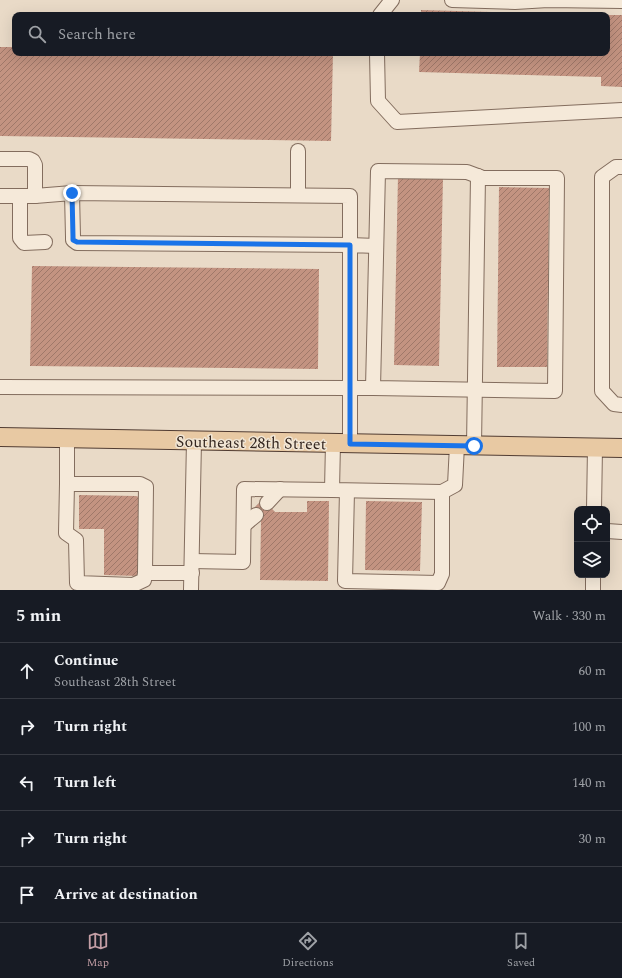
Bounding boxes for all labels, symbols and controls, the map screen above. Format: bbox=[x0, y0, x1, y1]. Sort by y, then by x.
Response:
search box bbox=[12, 12, 610, 56]
icon: search bbox=[26, 23, 48, 45]
text: Search here bbox=[58, 23, 136, 46]
route end bbox=[63, 184, 81, 202]
street label: Southeast 28th Street bbox=[176, 430, 327, 456]
route start bbox=[465, 437, 483, 455]
map controls bbox=[574, 506, 610, 578]
button: locate bbox=[574, 506, 610, 542]
button: layers bbox=[574, 542, 610, 578]
text: 5 min bbox=[16, 603, 61, 629]
text: Walk · 330 m bbox=[532, 606, 606, 626]
text: Continue bbox=[54, 649, 119, 672]
icon: ahead bbox=[16, 660, 38, 682]
text: 60 m bbox=[579, 661, 606, 681]
text: Southeast 28th Street bbox=[54, 672, 176, 692]
text: Turn right bbox=[54, 715, 127, 738]
icon: right bbox=[16, 716, 38, 738]
text: 100 m bbox=[572, 717, 606, 737]
text: Turn left bbox=[54, 771, 116, 794]
icon: left bbox=[16, 772, 38, 794]
text: 140 m bbox=[572, 773, 606, 793]
text: Turn right bbox=[54, 827, 127, 850]
icon: right bbox=[16, 828, 38, 850]
text: 30 m bbox=[579, 829, 606, 849]
text: Arrive at destination bbox=[54, 883, 198, 906]
icon: arrive bbox=[16, 884, 38, 906]
tab: Map bbox=[87, 930, 109, 971]
tab: Directions bbox=[282, 930, 334, 971]
tab: Saved bbox=[507, 930, 535, 971]

